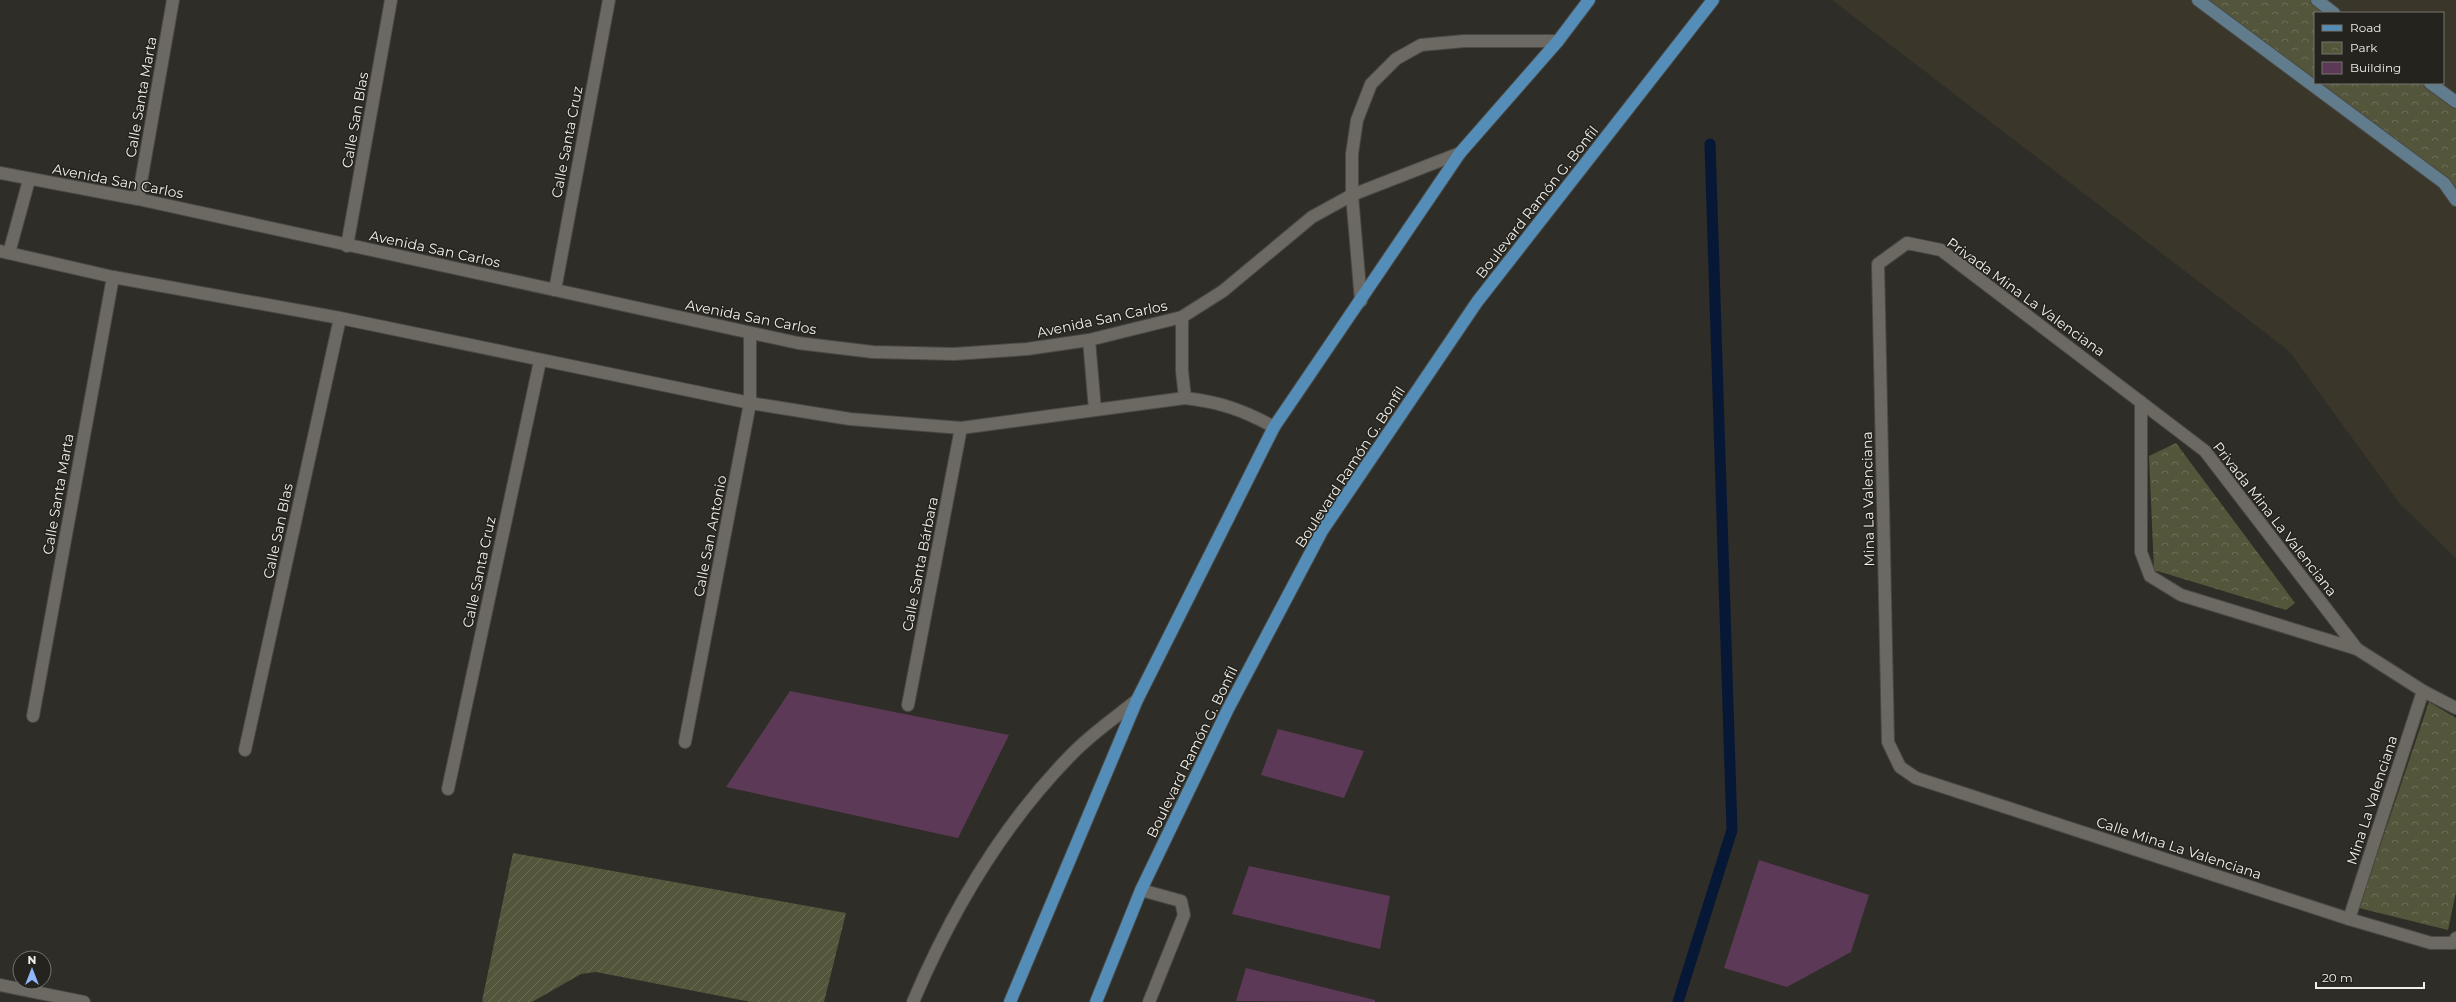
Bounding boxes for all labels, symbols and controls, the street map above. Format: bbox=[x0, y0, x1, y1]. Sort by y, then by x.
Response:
legend bbox=[2314, 12, 2444, 84]
text: Road bbox=[2350, 20, 2381, 35]
street label: Calle Santa Marta bbox=[121, 35, 161, 159]
text: Park bbox=[2350, 40, 2378, 55]
text: Building bbox=[2350, 60, 2401, 75]
street label: Calle San Blas bbox=[338, 70, 372, 169]
street label: Calle Santa Cruz bbox=[547, 85, 587, 199]
street label: Boulevard Ramón G. Bonfil bbox=[1472, 122, 1602, 282]
street label: Avenida San Carlos bbox=[51, 159, 185, 203]
street label: Avenida San Carlos bbox=[368, 226, 502, 272]
street label: Privada Mina La Valenciana bbox=[1943, 234, 2109, 360]
street label: Avenida San Carlos bbox=[684, 295, 818, 339]
street label: Avenida San Carlos bbox=[1035, 296, 1169, 342]
street label: Boulevard Ramón G. Bonfil bbox=[1291, 383, 1409, 551]
street label: Mina La Valenciana bbox=[1858, 431, 1878, 567]
street label: Calle Santa Marta bbox=[38, 432, 78, 556]
street label: Privada Mina La Valenciana bbox=[2209, 438, 2341, 600]
street label: Calle San Antonio bbox=[689, 473, 731, 598]
street label: Calle San Blas bbox=[259, 481, 297, 580]
street label: Calle Santa Bárbara bbox=[898, 495, 942, 633]
street label: Calle Santa Cruz bbox=[458, 515, 500, 629]
street label: Boulevard Ramón G. Bonfil bbox=[1143, 663, 1241, 841]
street label: Mina La Valenciana bbox=[2343, 733, 2401, 867]
street label: Calle Mina La Valenciana bbox=[2094, 813, 2264, 883]
north arrow bbox=[12, 950, 52, 990]
text: N bbox=[28, 953, 36, 967]
scale bar bbox=[2316, 964, 2424, 990]
text: 20 m bbox=[2322, 970, 2353, 985]

